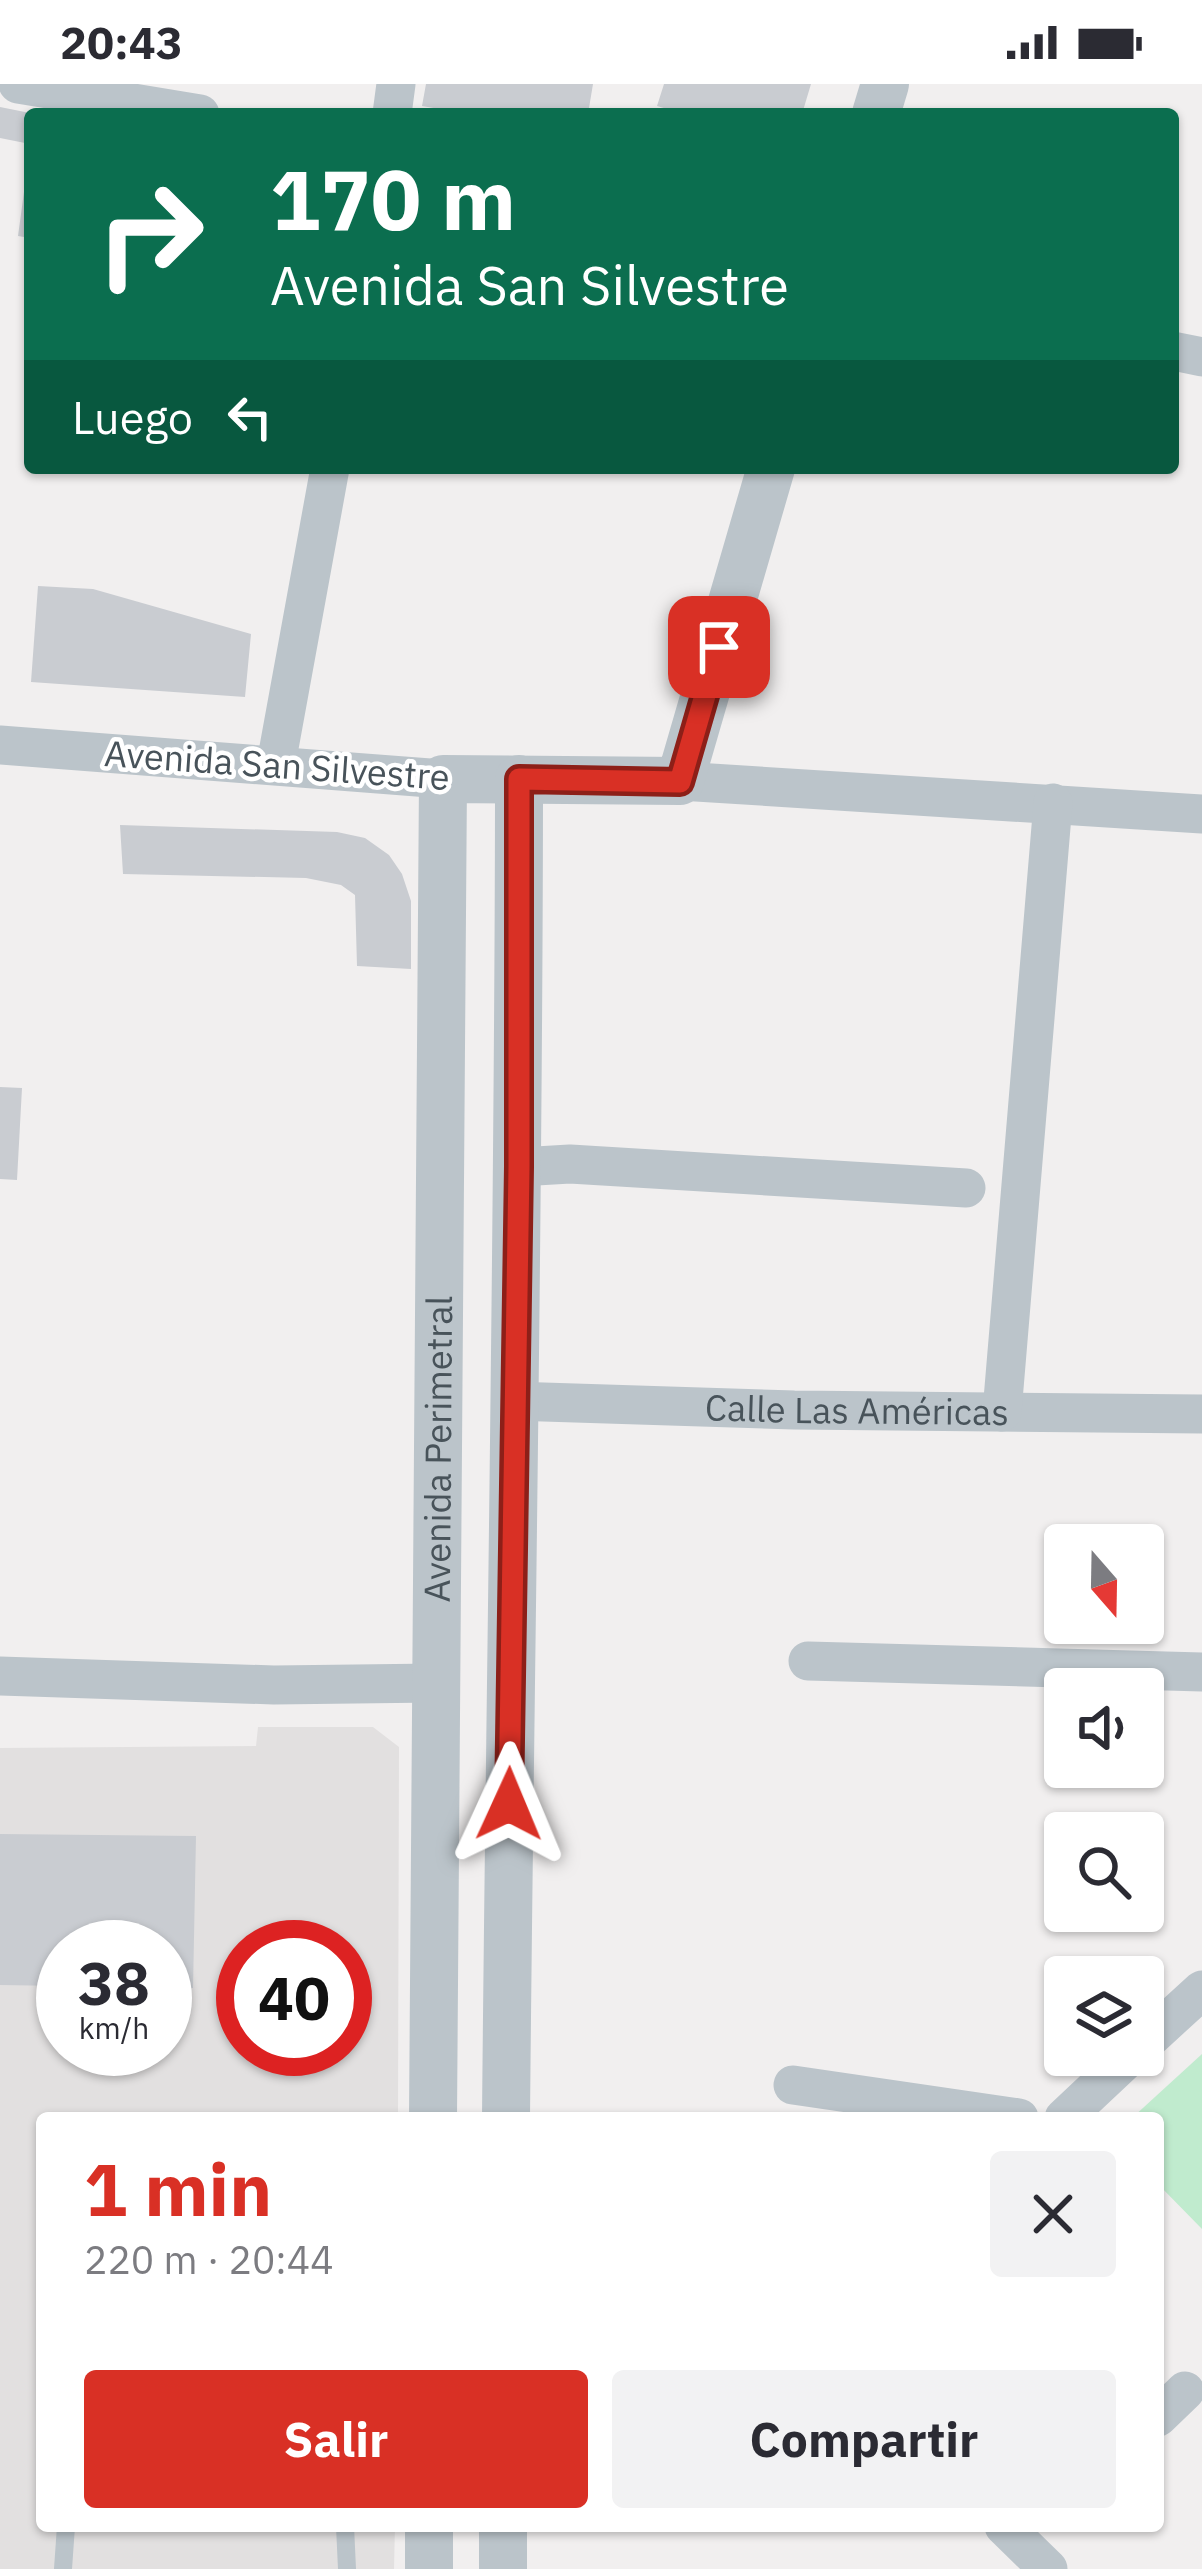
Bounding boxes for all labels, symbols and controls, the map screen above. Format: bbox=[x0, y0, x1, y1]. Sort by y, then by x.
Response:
text: 20:43 bbox=[60, 13, 183, 71]
text: 170 m bbox=[270, 144, 516, 253]
icon: right bbox=[72, 156, 228, 312]
text: Avenida San Silvestre bbox=[270, 250, 789, 320]
icon: left bbox=[217, 384, 283, 450]
text: Luego bbox=[72, 388, 193, 446]
pin bbox=[668, 596, 770, 698]
icon: arrive bbox=[686, 614, 752, 680]
street label: Avenida San Silvestre bbox=[103, 729, 451, 800]
street label: Avenida Perimetral bbox=[413, 1295, 462, 1603]
street label: Calle Las Américas bbox=[704, 1383, 1009, 1435]
north arrow bbox=[1044, 1524, 1164, 1644]
map controls bbox=[1044, 1524, 1164, 2076]
button: sound bbox=[1044, 1668, 1164, 1788]
position arrow bbox=[446, 1741, 572, 1867]
button: search bbox=[1044, 1812, 1164, 1932]
speed limit sign: 40 bbox=[216, 1920, 372, 2076]
text: 38 bbox=[78, 1943, 150, 2022]
button: layers bbox=[1044, 1956, 1164, 2076]
text: km/h bbox=[79, 2008, 149, 2047]
text: 1 min bbox=[84, 2142, 272, 2236]
button: close bbox=[990, 2151, 1116, 2277]
text: 220 m · 20:44 bbox=[84, 2234, 334, 2285]
button: Salir bbox=[84, 2370, 588, 2508]
button: Compartir bbox=[612, 2370, 1116, 2508]

